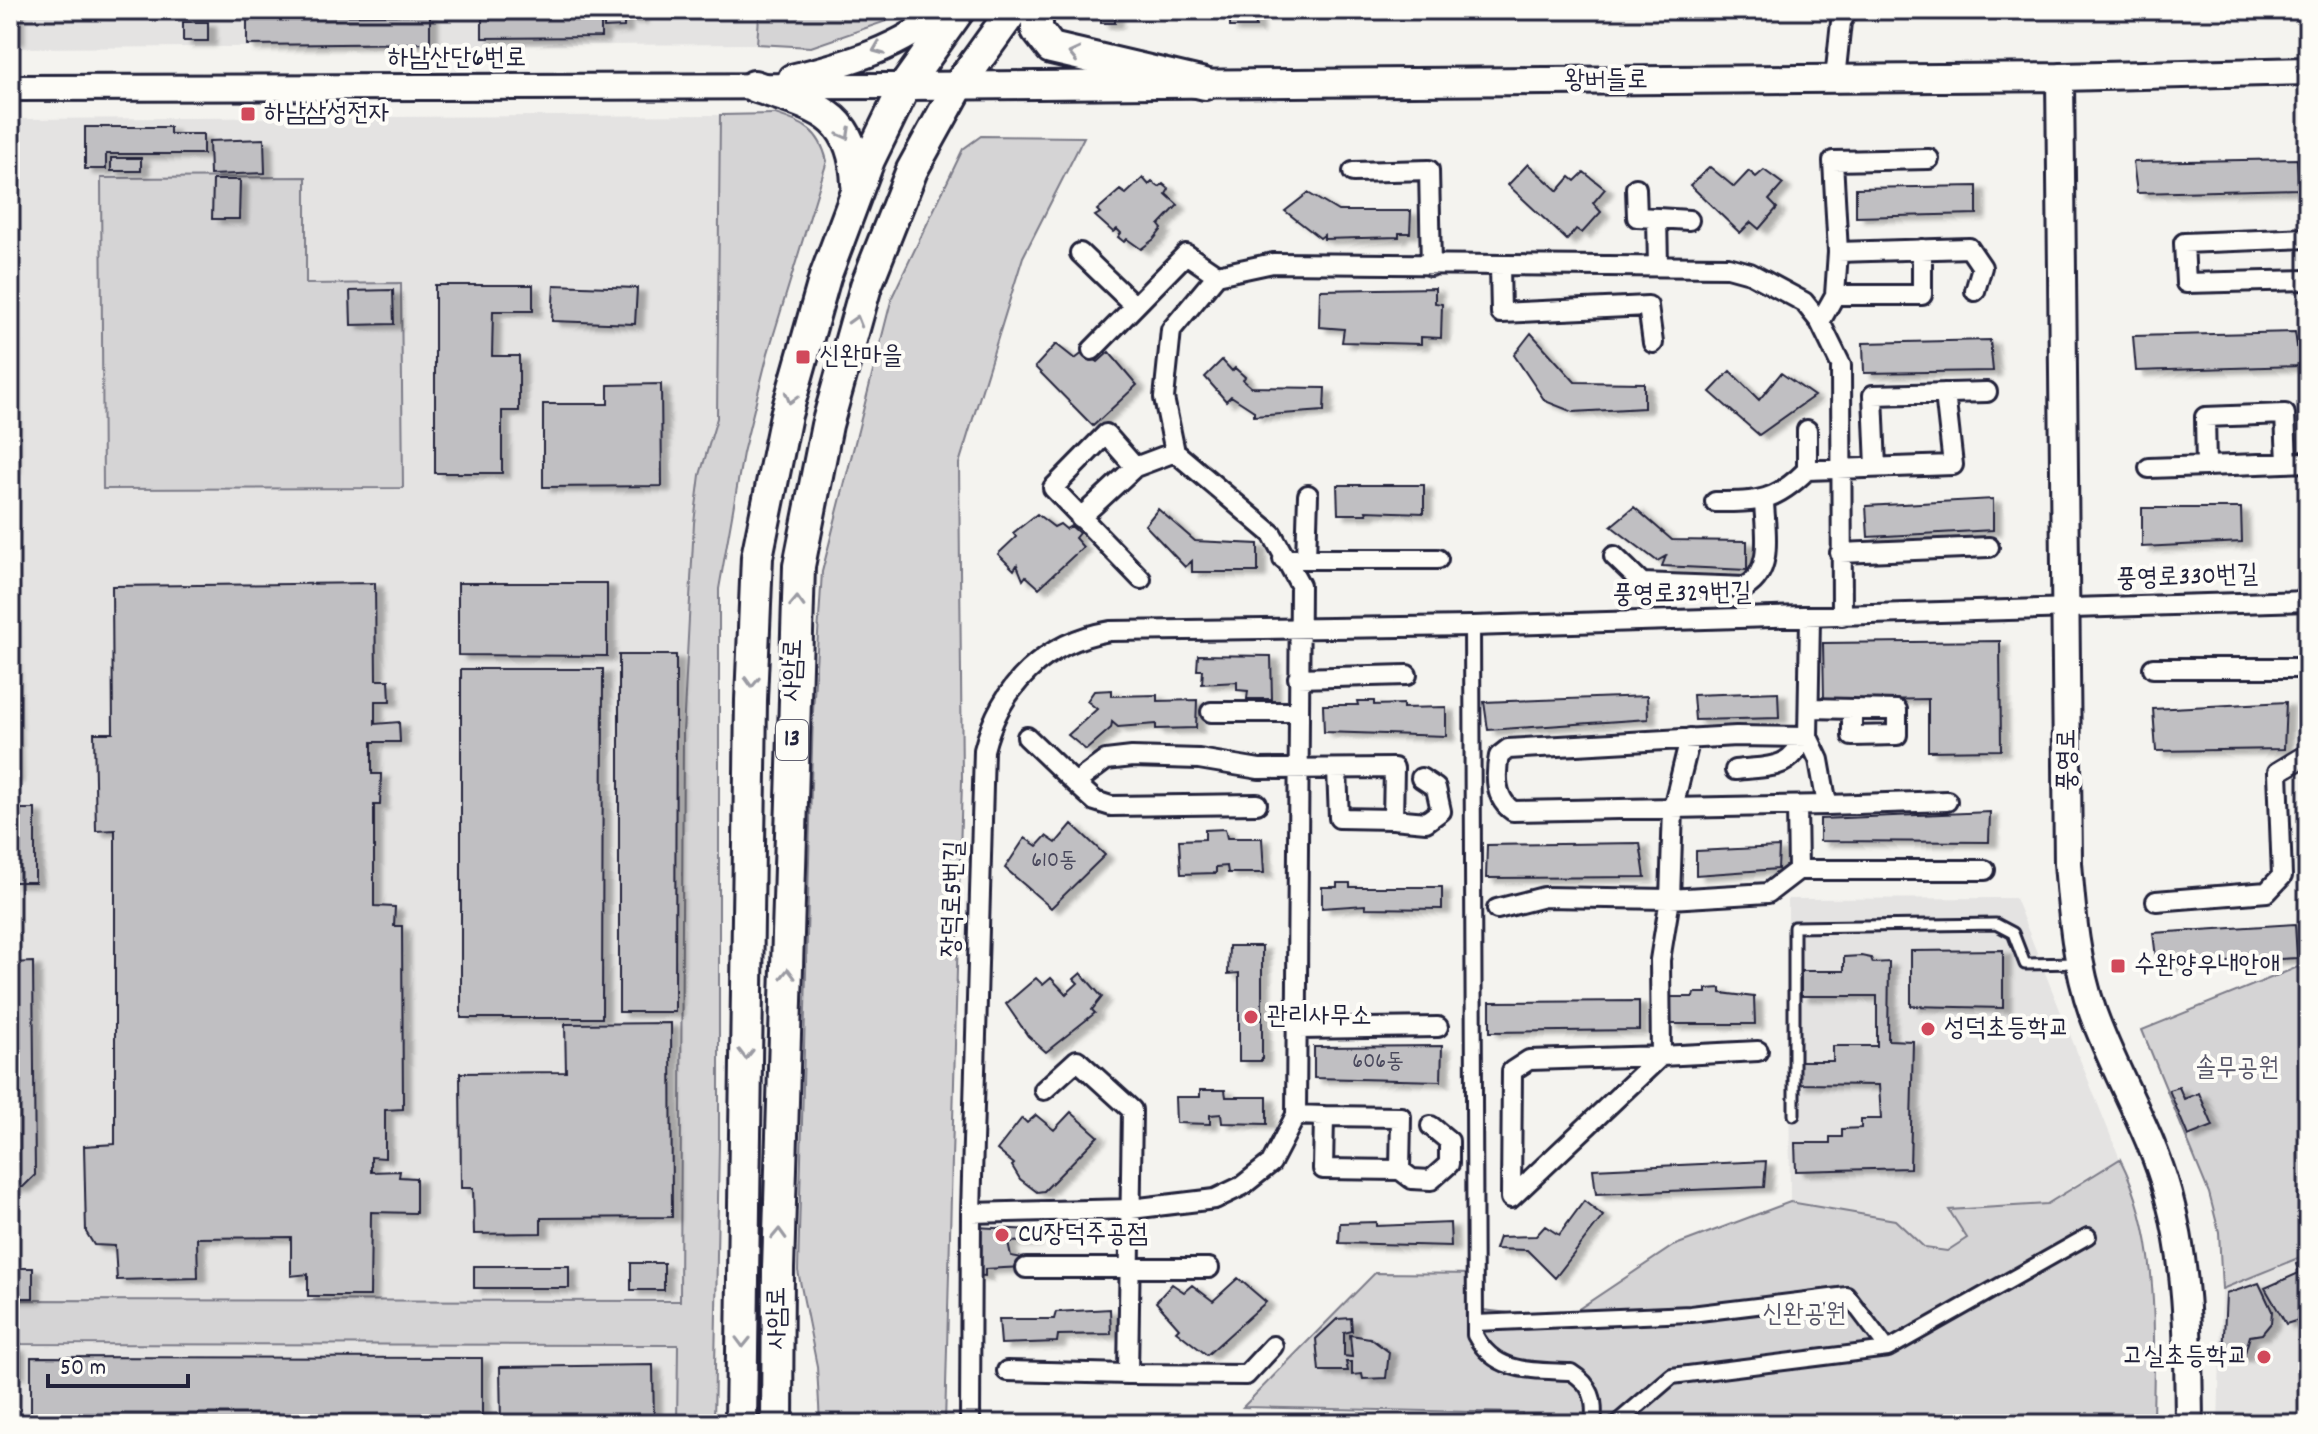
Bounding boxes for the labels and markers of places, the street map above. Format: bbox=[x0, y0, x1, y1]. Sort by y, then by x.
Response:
place label: 하남삼성전자 bbox=[264, 96, 390, 133]
marker: 하남삼성전자 bbox=[239, 105, 257, 123]
place label: 신완마을 bbox=[819, 339, 903, 376]
marker: 신완마을 bbox=[794, 348, 812, 366]
place label: 수완양우내안애 bbox=[2134, 948, 2280, 985]
marker: 수완양우내안애 bbox=[2109, 957, 2127, 975]
place label: 관리사무소 bbox=[1267, 999, 1372, 1036]
marker: 관리사무소 bbox=[1242, 1008, 1260, 1026]
place label: 성덕초등학교 bbox=[1944, 1011, 2070, 1048]
marker: 성덕초등학교 bbox=[1919, 1020, 1937, 1038]
place label: CU장덕주공점 bbox=[1018, 1217, 1148, 1254]
marker: CU장덕주공점 bbox=[993, 1226, 1011, 1244]
place label: 고실초등학교 bbox=[2122, 1339, 2248, 1376]
marker: 고실초등학교 bbox=[2255, 1348, 2273, 1366]

